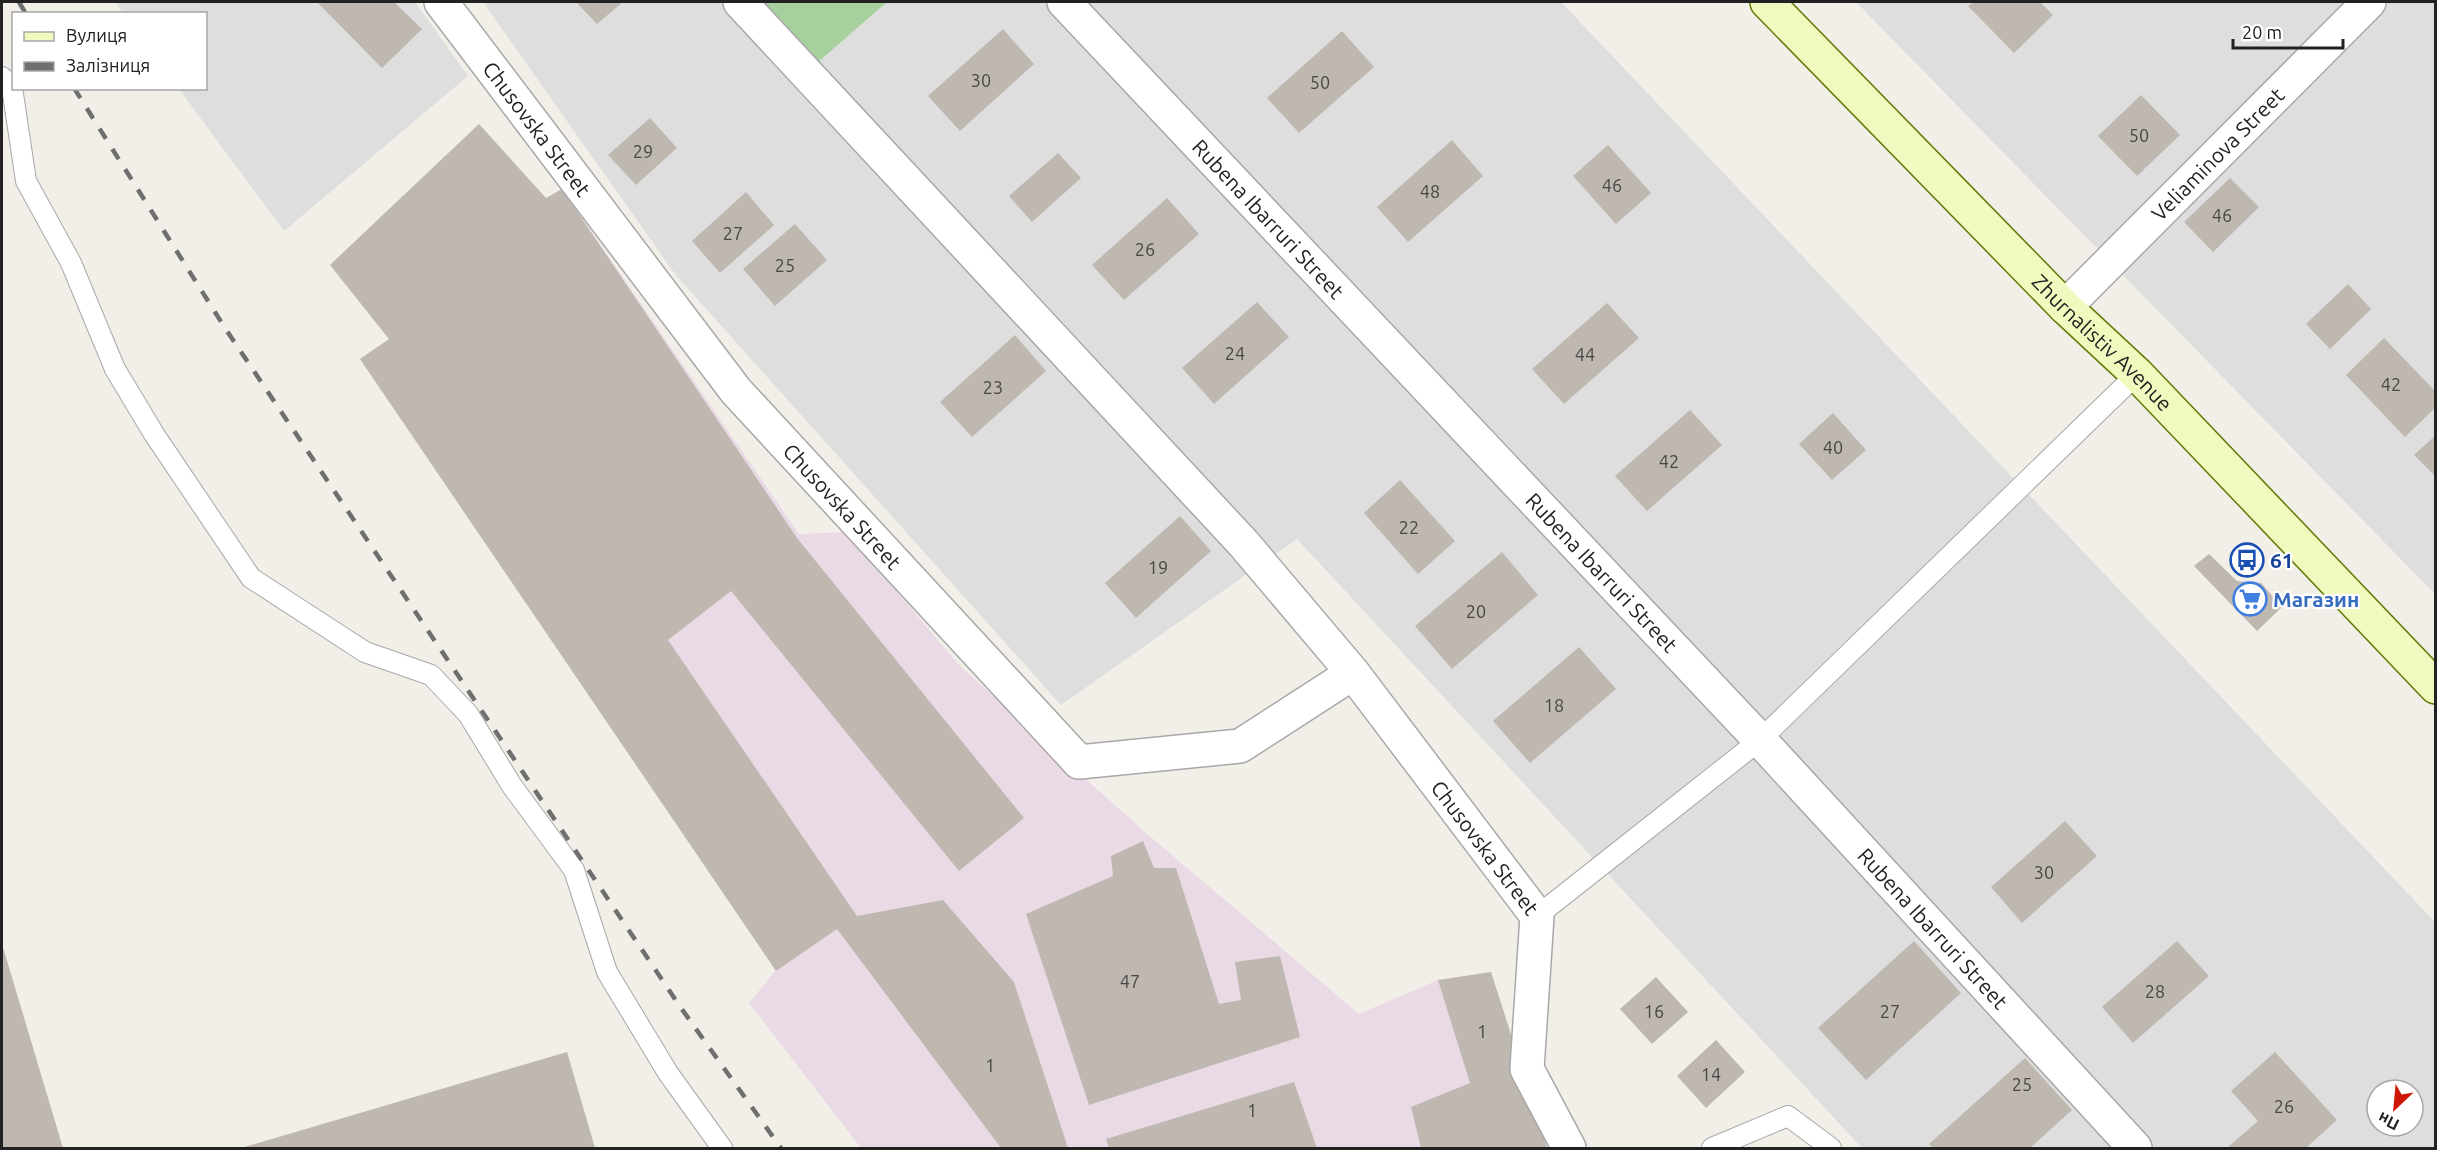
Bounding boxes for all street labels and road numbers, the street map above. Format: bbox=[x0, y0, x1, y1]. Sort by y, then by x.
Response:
street label: Chusovska Street bbox=[478, 57, 596, 201]
street label: Veliaminova Street bbox=[2146, 83, 2289, 225]
street label: Rubena Ibarruri Street bbox=[1188, 134, 1349, 303]
street label: Zhurnalistiv Avenue bbox=[2028, 269, 2177, 416]
street label: Chusovska Street bbox=[778, 438, 906, 574]
street label: Rubena Ibarruri Street bbox=[1521, 488, 1683, 657]
street label: Chusovska Street bbox=[1427, 776, 1544, 920]
street label: Rubena Ibarruri Street bbox=[1853, 843, 2013, 1013]

